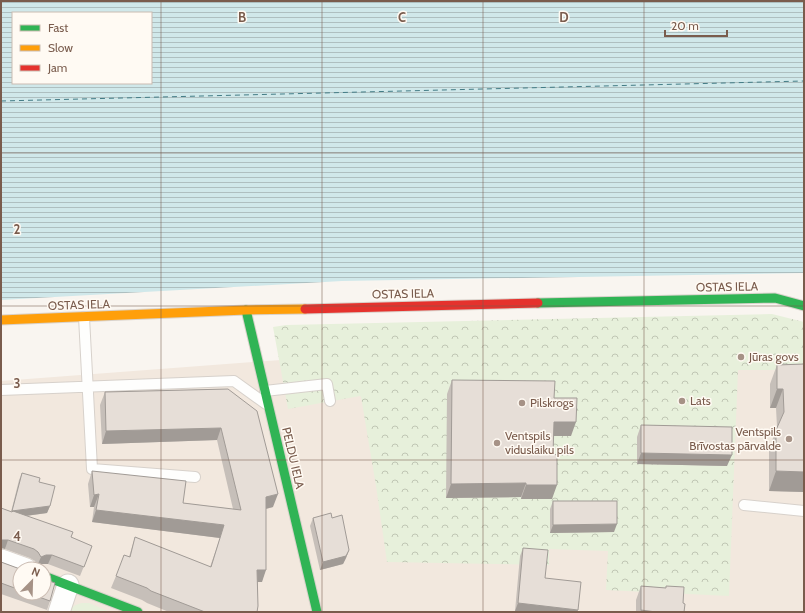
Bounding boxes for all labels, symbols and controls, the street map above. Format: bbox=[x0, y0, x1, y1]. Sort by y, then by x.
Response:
text: B bbox=[238, 9, 246, 25]
text: C bbox=[398, 9, 406, 25]
text: D bbox=[559, 9, 569, 25]
legend bbox=[12, 12, 152, 84]
scale bar bbox=[665, 12, 727, 38]
text: 20 m bbox=[671, 18, 699, 33]
text: Fast bbox=[48, 20, 68, 35]
text: Slow bbox=[48, 40, 73, 55]
text: Jam bbox=[47, 60, 67, 75]
text: 2 bbox=[14, 221, 21, 237]
street label: OSTAS IELA bbox=[696, 278, 759, 295]
street label: OSTAS IELA bbox=[372, 285, 435, 302]
street label: OSTAS IELA bbox=[48, 296, 111, 313]
place label: Jūras govs bbox=[748, 349, 799, 364]
marker: Jūras govs bbox=[736, 352, 746, 362]
text: 3 bbox=[13, 375, 21, 391]
place label: Lats bbox=[690, 393, 711, 408]
place label: Pilskrogs bbox=[530, 395, 574, 410]
marker: Lats bbox=[677, 396, 687, 406]
marker: Pilskrogs bbox=[517, 398, 527, 408]
place label: Ventspils Brīvostas pārvalde bbox=[689, 424, 781, 453]
street label: PELDU IELA bbox=[279, 426, 308, 491]
place label: Ventspils viduslaiku pils bbox=[505, 428, 574, 457]
marker: Ventspils Brīvostas pārvalde bbox=[784, 434, 794, 444]
marker: Ventspils viduslaiku pils bbox=[492, 438, 502, 448]
text: 4 bbox=[13, 528, 21, 544]
north arrow bbox=[12, 561, 52, 601]
text: N bbox=[30, 564, 42, 580]

